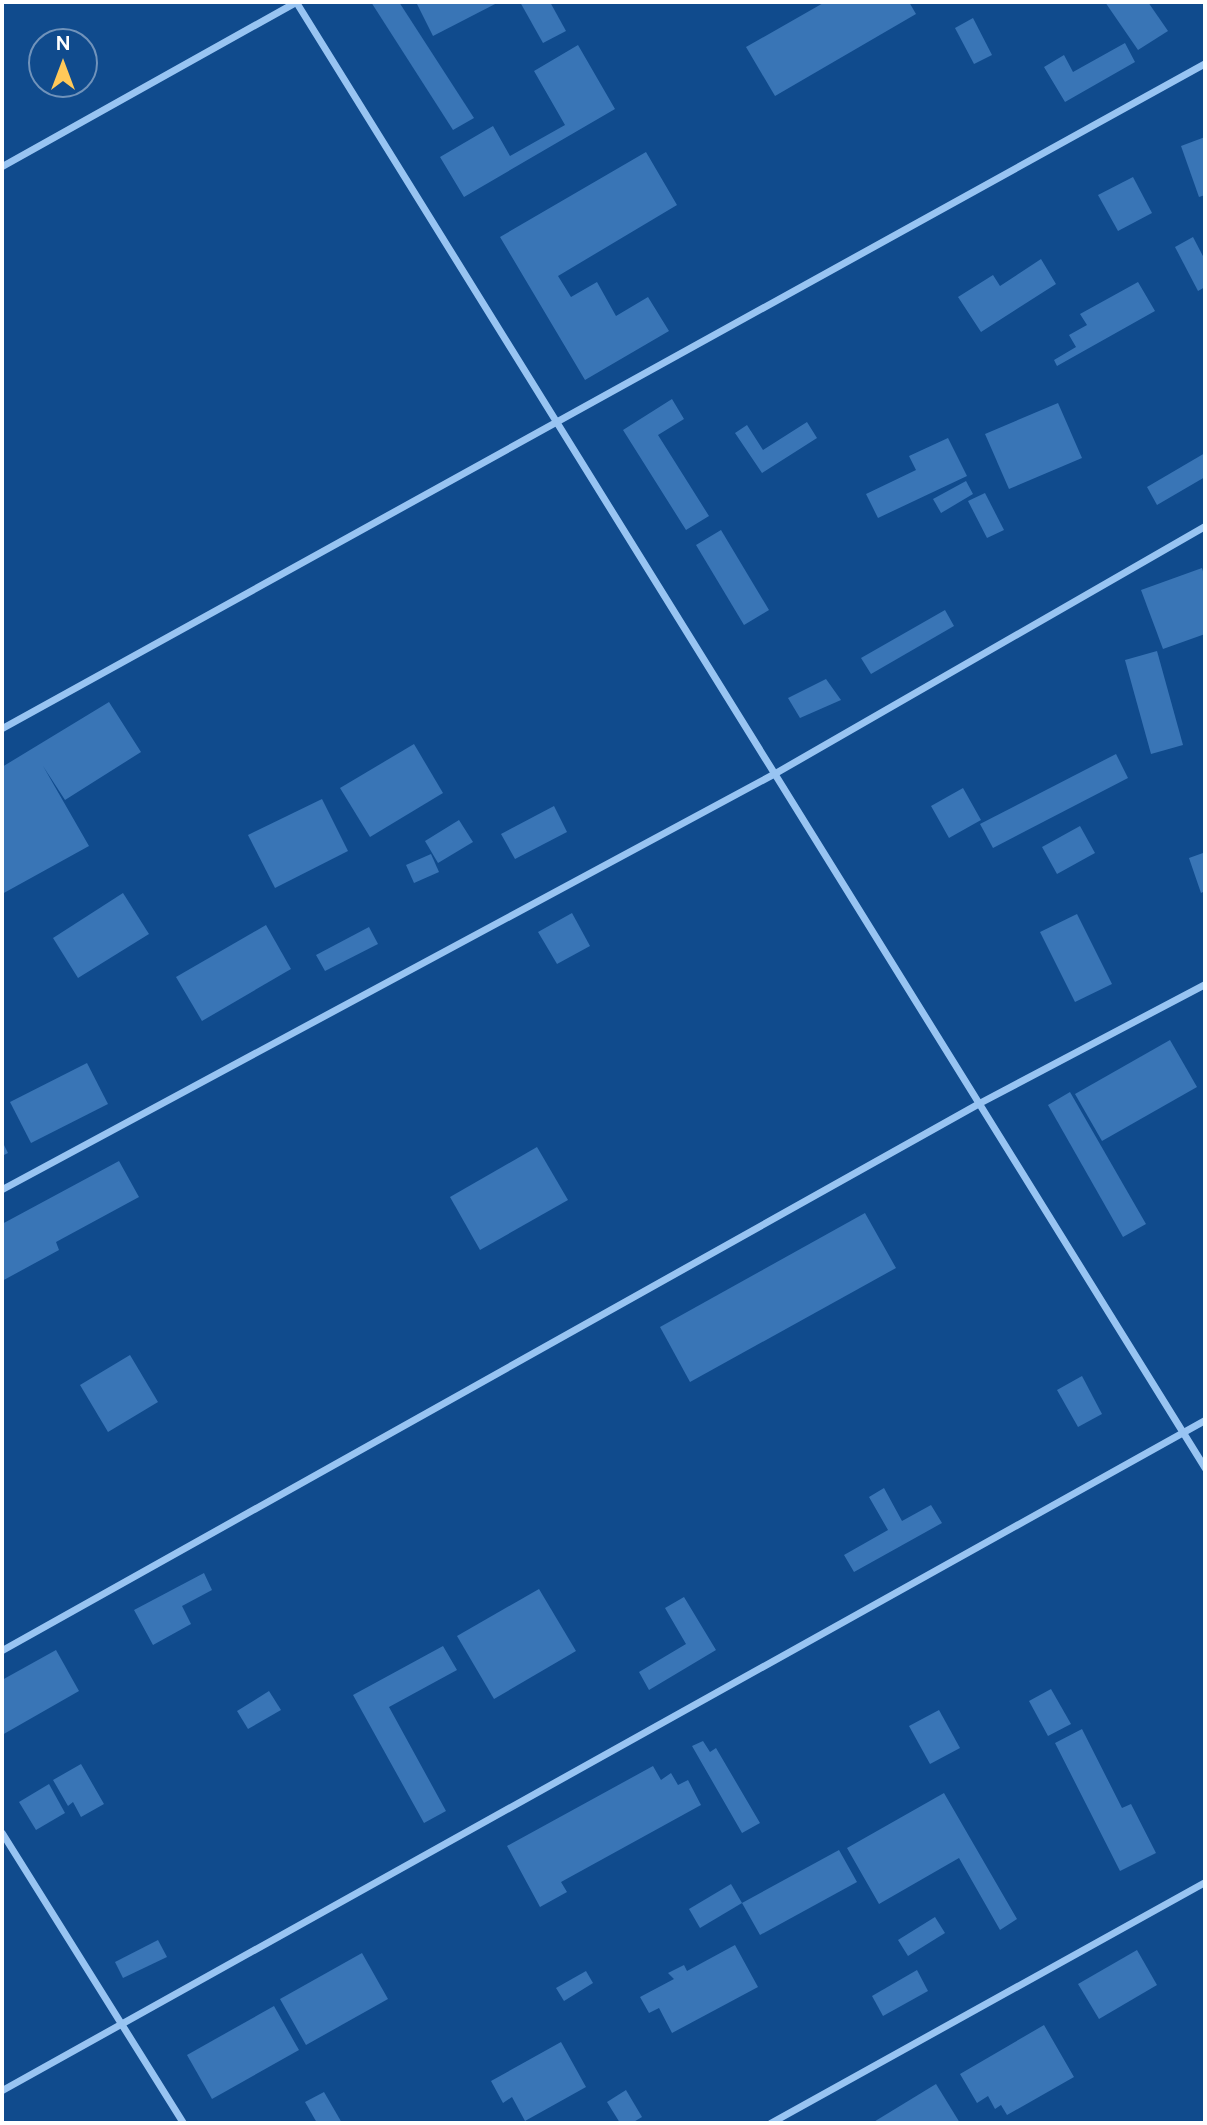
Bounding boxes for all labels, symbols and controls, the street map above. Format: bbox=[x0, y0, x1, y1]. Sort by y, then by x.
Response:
north arrow bbox=[28, 28, 98, 98]
text: N bbox=[56, 32, 70, 55]

